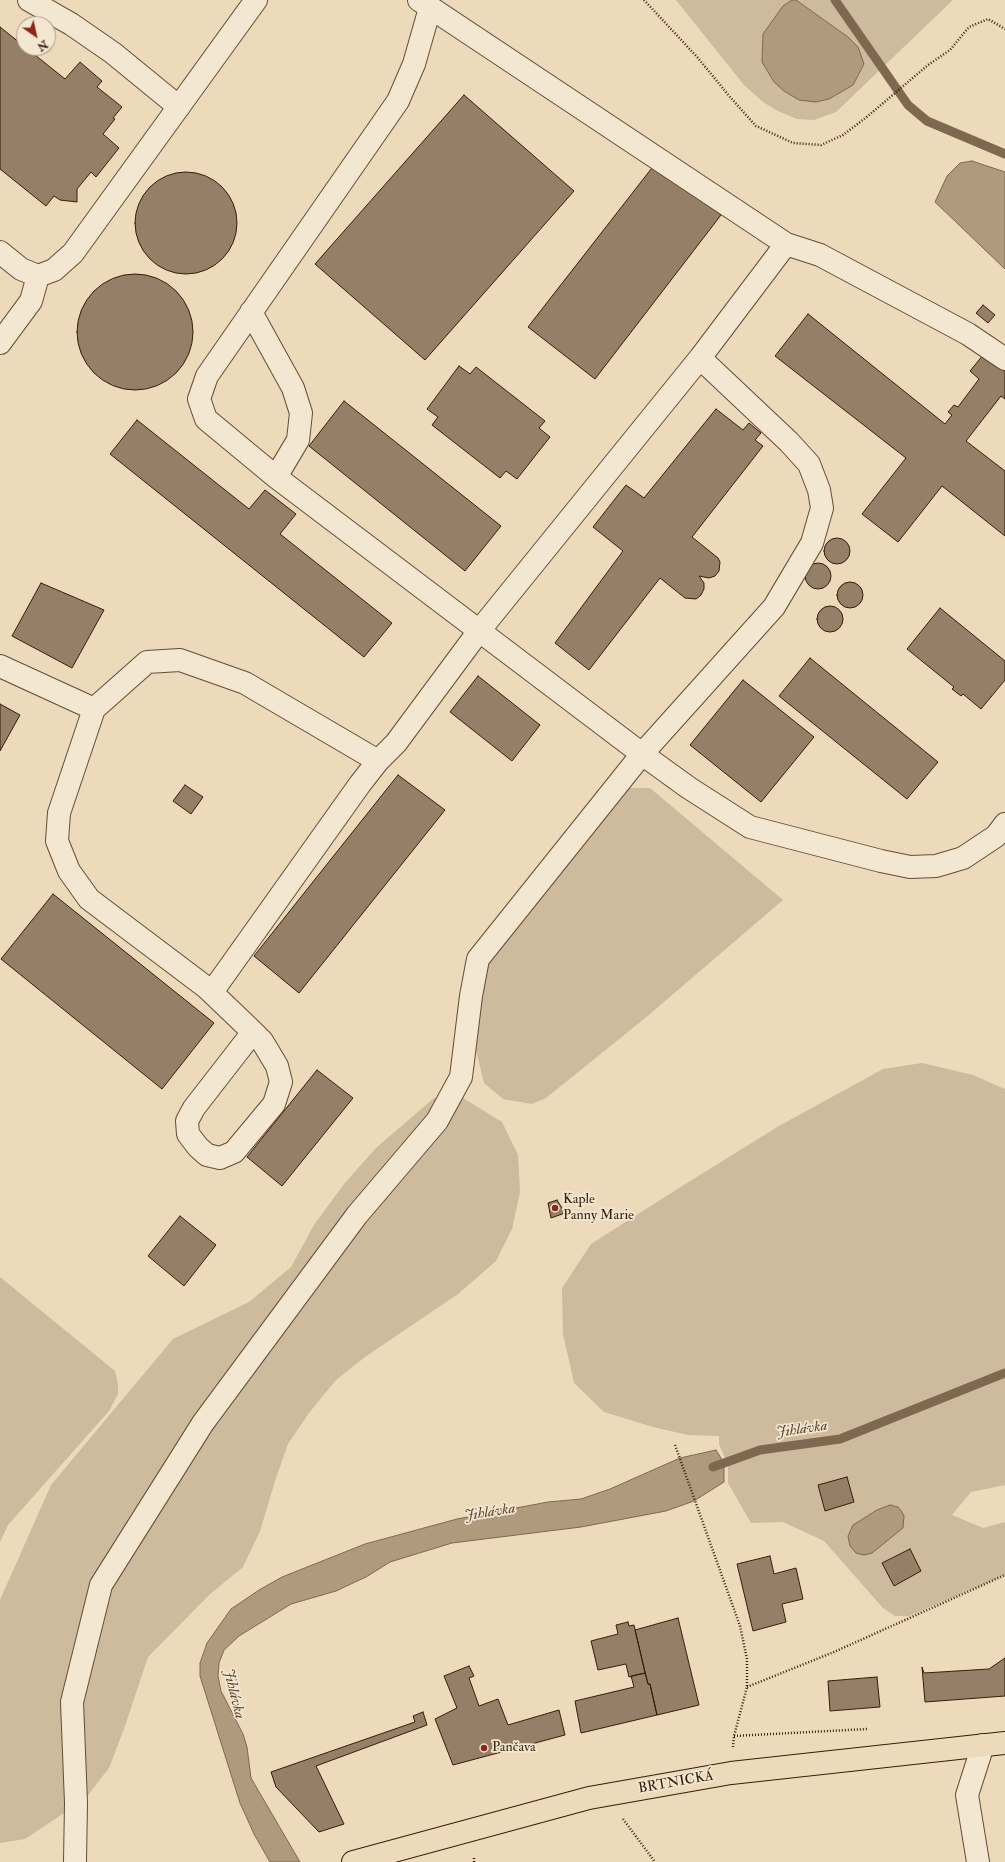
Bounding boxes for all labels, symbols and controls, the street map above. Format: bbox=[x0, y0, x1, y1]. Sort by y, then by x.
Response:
north arrow bbox=[16, 16, 56, 56]
text: N bbox=[35, 37, 50, 54]
place label: Kaple Panny Marie bbox=[563, 1192, 634, 1224]
marker: Kaple Panny Marie bbox=[550, 1203, 560, 1213]
water label: Jihlávka bbox=[775, 1418, 829, 1442]
water label: Jihlávka bbox=[463, 1500, 517, 1526]
water label: Jihlávka bbox=[218, 1667, 248, 1721]
place label: Pančava bbox=[492, 1740, 536, 1756]
marker: Pančava bbox=[479, 1743, 489, 1753]
street label: BRTNICKÁ bbox=[637, 1768, 715, 1798]

